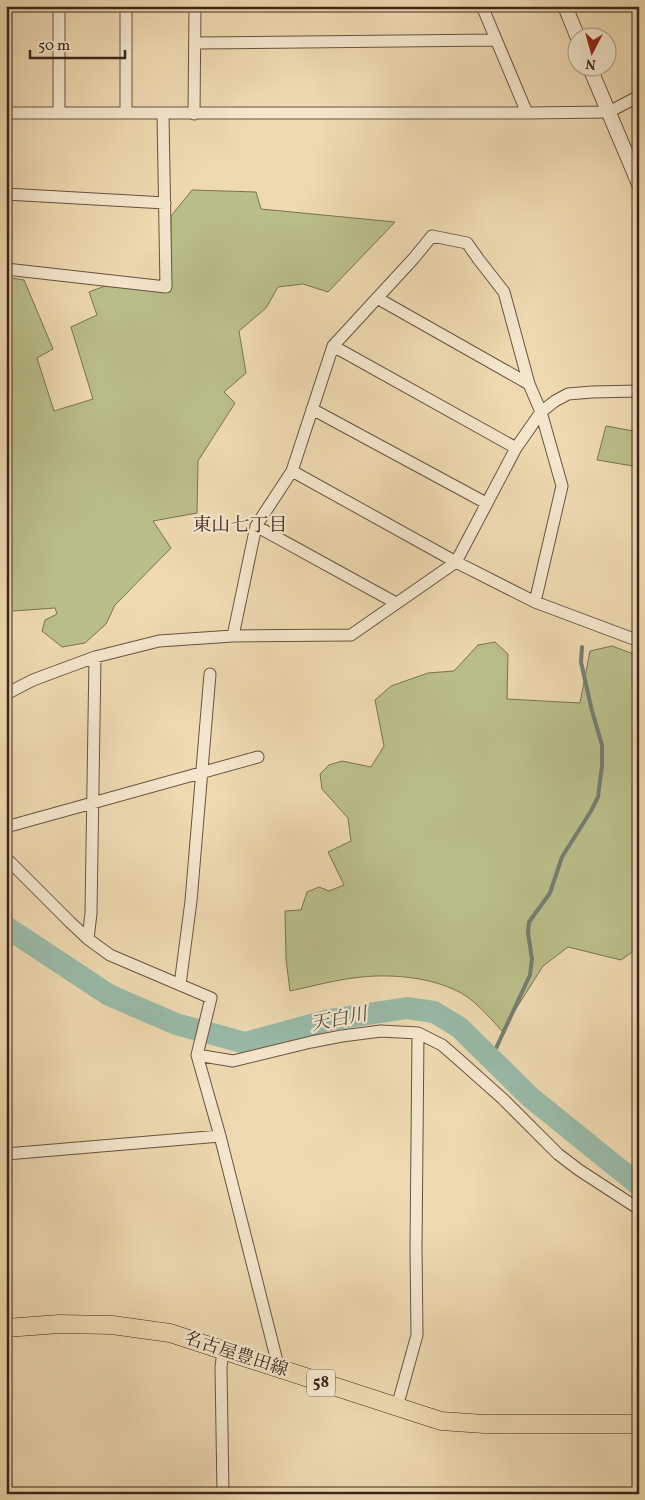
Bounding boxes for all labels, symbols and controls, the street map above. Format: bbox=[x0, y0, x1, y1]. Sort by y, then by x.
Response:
scale bar bbox=[30, 28, 125, 60]
north arrow bbox=[568, 28, 618, 78]
text: 50 m bbox=[38, 36, 70, 57]
text: N bbox=[585, 53, 597, 73]
district label: 東山七丁目 bbox=[192, 513, 288, 539]
water label: 天白川 bbox=[309, 1001, 371, 1038]
street label: 名古屋豊田線 bbox=[181, 1326, 291, 1384]
road number: 58 bbox=[307, 1370, 335, 1396]

